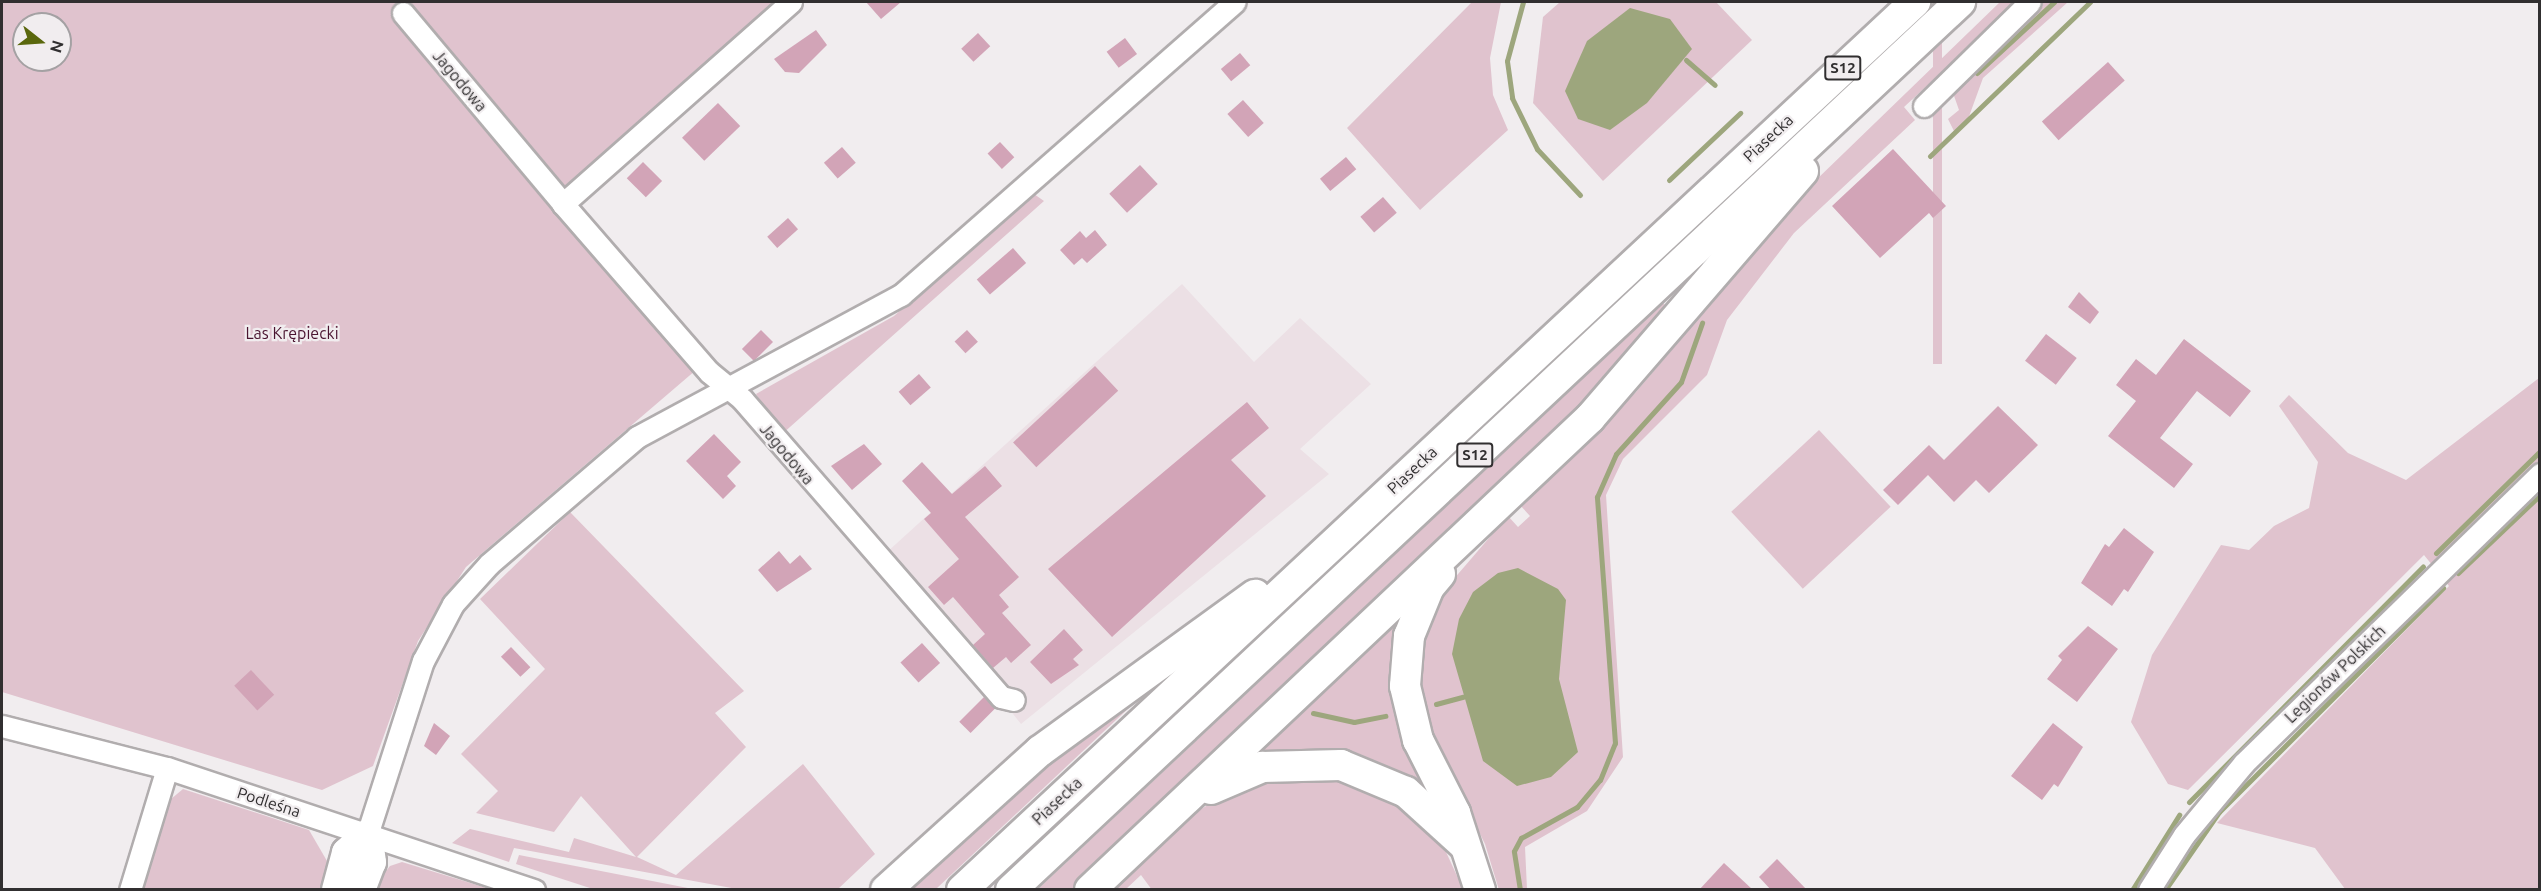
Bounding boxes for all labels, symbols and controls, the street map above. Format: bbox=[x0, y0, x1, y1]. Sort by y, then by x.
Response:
north arrow bbox=[12, 12, 72, 72]
text: N bbox=[47, 38, 68, 55]
street label: Jagodowa bbox=[429, 46, 491, 116]
road number: S12 bbox=[1824, 56, 1862, 80]
street label: Piasecka bbox=[1739, 110, 1797, 166]
park label: Las Krępiecki bbox=[245, 323, 339, 343]
street label: Jagodowa bbox=[756, 419, 818, 489]
street label: Piasecka bbox=[1383, 442, 1441, 498]
road number: S12 bbox=[1456, 443, 1494, 467]
street label: Legionów Polskich bbox=[2281, 621, 2389, 727]
street label: Piasecka bbox=[1028, 773, 1086, 829]
street label: Podleśna bbox=[235, 783, 303, 821]

